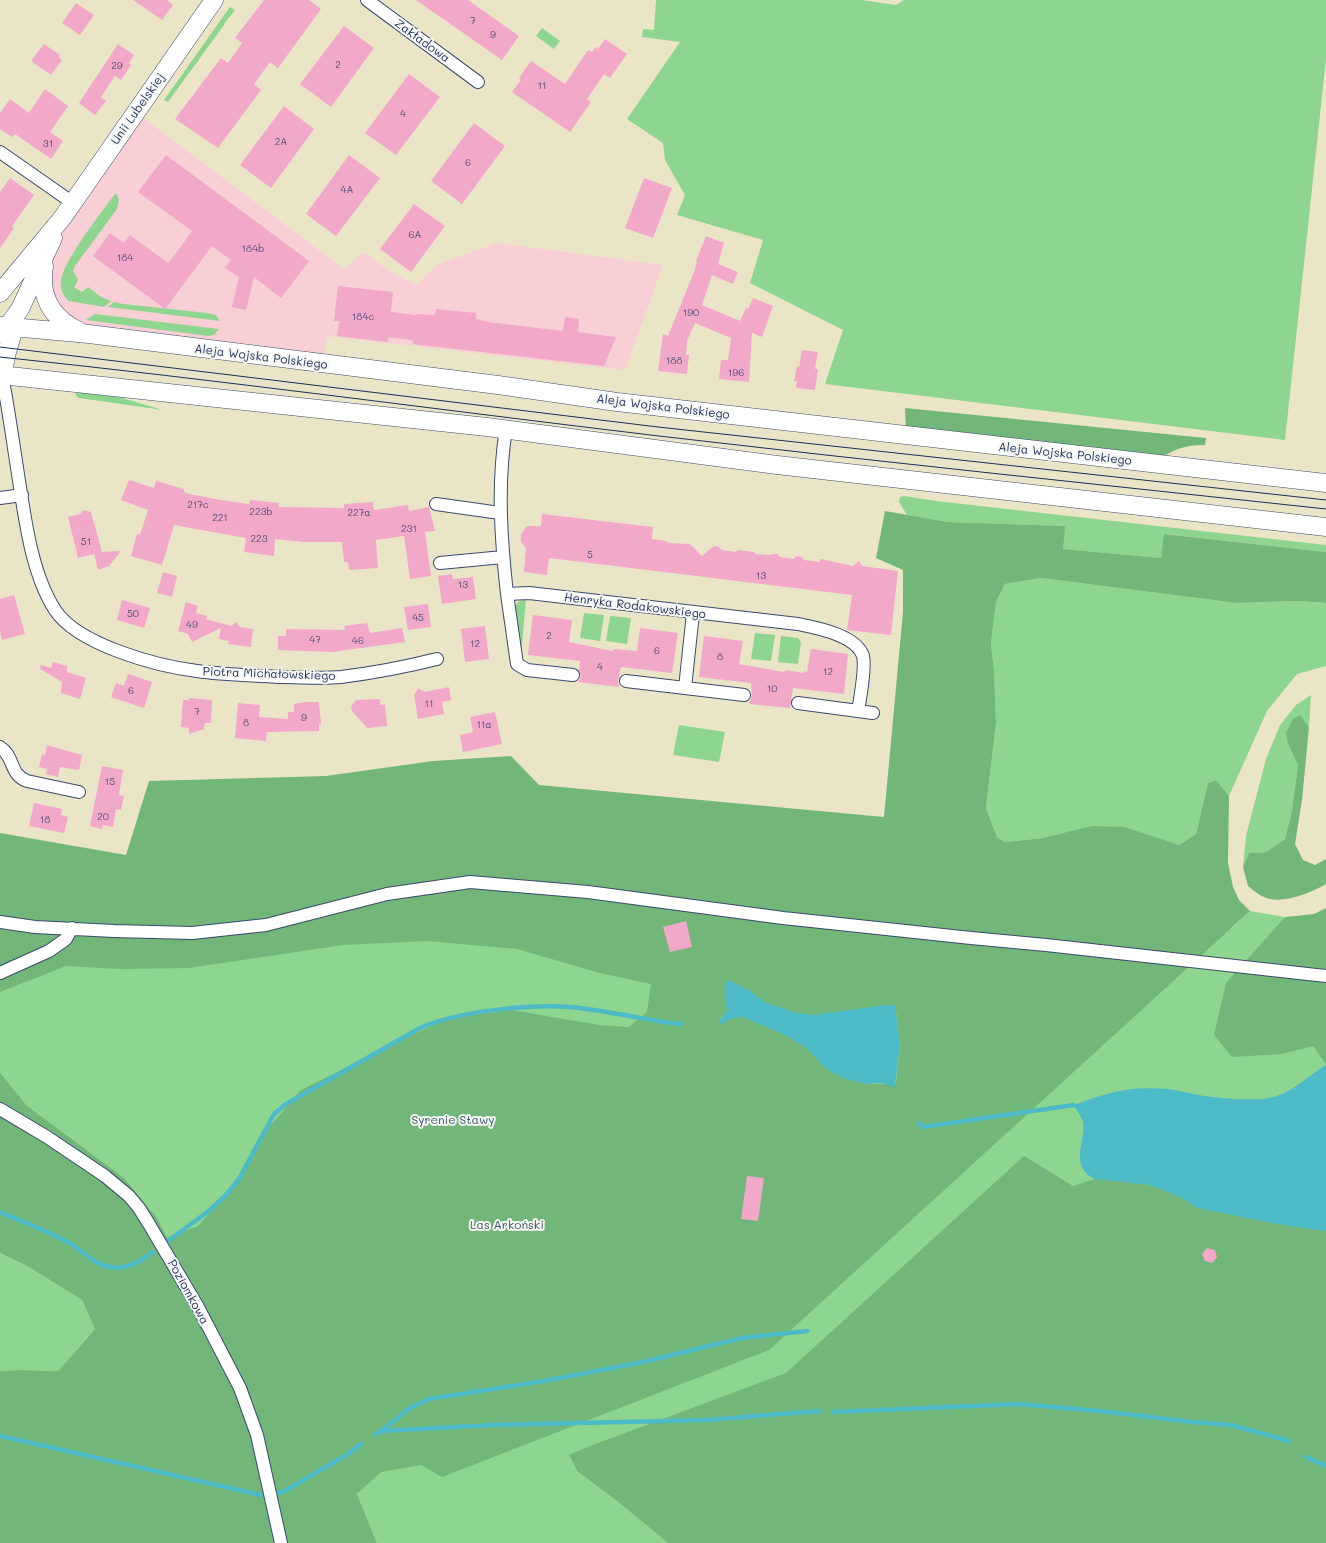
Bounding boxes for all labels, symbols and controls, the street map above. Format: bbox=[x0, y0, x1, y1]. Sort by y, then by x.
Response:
house number: 7 bbox=[470, 15, 476, 27]
street label: Zakładowa bbox=[392, 16, 452, 66]
house number: 9 bbox=[490, 29, 496, 41]
house number: 2 bbox=[335, 59, 341, 71]
house number: 29 bbox=[111, 60, 123, 72]
street label: Unii Lubelskiej bbox=[108, 70, 168, 148]
house number: 11 bbox=[538, 80, 546, 92]
house number: 4 bbox=[400, 108, 406, 120]
house number: 2A bbox=[275, 136, 287, 148]
house number: 31 bbox=[43, 138, 53, 150]
house number: 6 bbox=[465, 157, 471, 169]
house number: 4A bbox=[341, 184, 353, 196]
house number: 6A bbox=[409, 229, 421, 241]
house number: 184b bbox=[242, 243, 264, 255]
house number: 184 bbox=[117, 252, 133, 264]
house number: 190 bbox=[683, 307, 699, 319]
house number: 184c bbox=[352, 311, 374, 323]
street label: Aleja Wojska Polskiego bbox=[194, 342, 328, 372]
house number: 188 bbox=[666, 355, 682, 367]
house number: 196 bbox=[728, 367, 744, 379]
street label: Aleja Wojska Polskiego bbox=[596, 392, 730, 422]
street label: Aleja Wojska Polskiego bbox=[998, 440, 1132, 468]
house number: 217c bbox=[187, 499, 209, 511]
house number: 223b bbox=[249, 506, 273, 518]
house number: 227a bbox=[348, 507, 370, 519]
house number: 221 bbox=[212, 512, 228, 524]
house number: 231 bbox=[401, 523, 417, 535]
house number: 223 bbox=[251, 533, 267, 545]
house number: 51 bbox=[81, 536, 91, 548]
house number: 5 bbox=[587, 549, 593, 561]
house number: 13 bbox=[756, 570, 766, 582]
house number: 13 bbox=[458, 579, 468, 591]
street label: Henryka Rodakowskiego bbox=[563, 590, 707, 622]
house number: 50 bbox=[127, 608, 139, 620]
house number: 45 bbox=[412, 612, 424, 624]
house number: 49 bbox=[186, 619, 198, 631]
house number: 2 bbox=[546, 630, 552, 642]
house number: 47 bbox=[309, 634, 321, 646]
house number: 46 bbox=[352, 635, 364, 647]
house number: 12 bbox=[470, 638, 480, 650]
house number: 6 bbox=[654, 645, 660, 657]
house number: 8 bbox=[717, 651, 723, 663]
house number: 4 bbox=[597, 661, 603, 673]
street label: Piotra Michałowskiego bbox=[202, 664, 336, 684]
house number: 12 bbox=[823, 666, 833, 678]
house number: 10 bbox=[767, 683, 777, 695]
house number: 6 bbox=[128, 685, 134, 697]
house number: 11 bbox=[425, 698, 433, 710]
house number: 7 bbox=[194, 706, 200, 718]
house number: 9 bbox=[301, 712, 307, 724]
house number: 8 bbox=[243, 717, 249, 729]
house number: 11a bbox=[476, 719, 492, 731]
house number: 15 bbox=[105, 776, 115, 788]
house number: 20 bbox=[97, 811, 109, 823]
house number: 18 bbox=[40, 814, 50, 826]
park label: Syrenie Stawy bbox=[411, 1113, 495, 1127]
park label: Las Arkoński bbox=[470, 1218, 544, 1232]
street label: Poziomkowa bbox=[164, 1257, 212, 1327]

